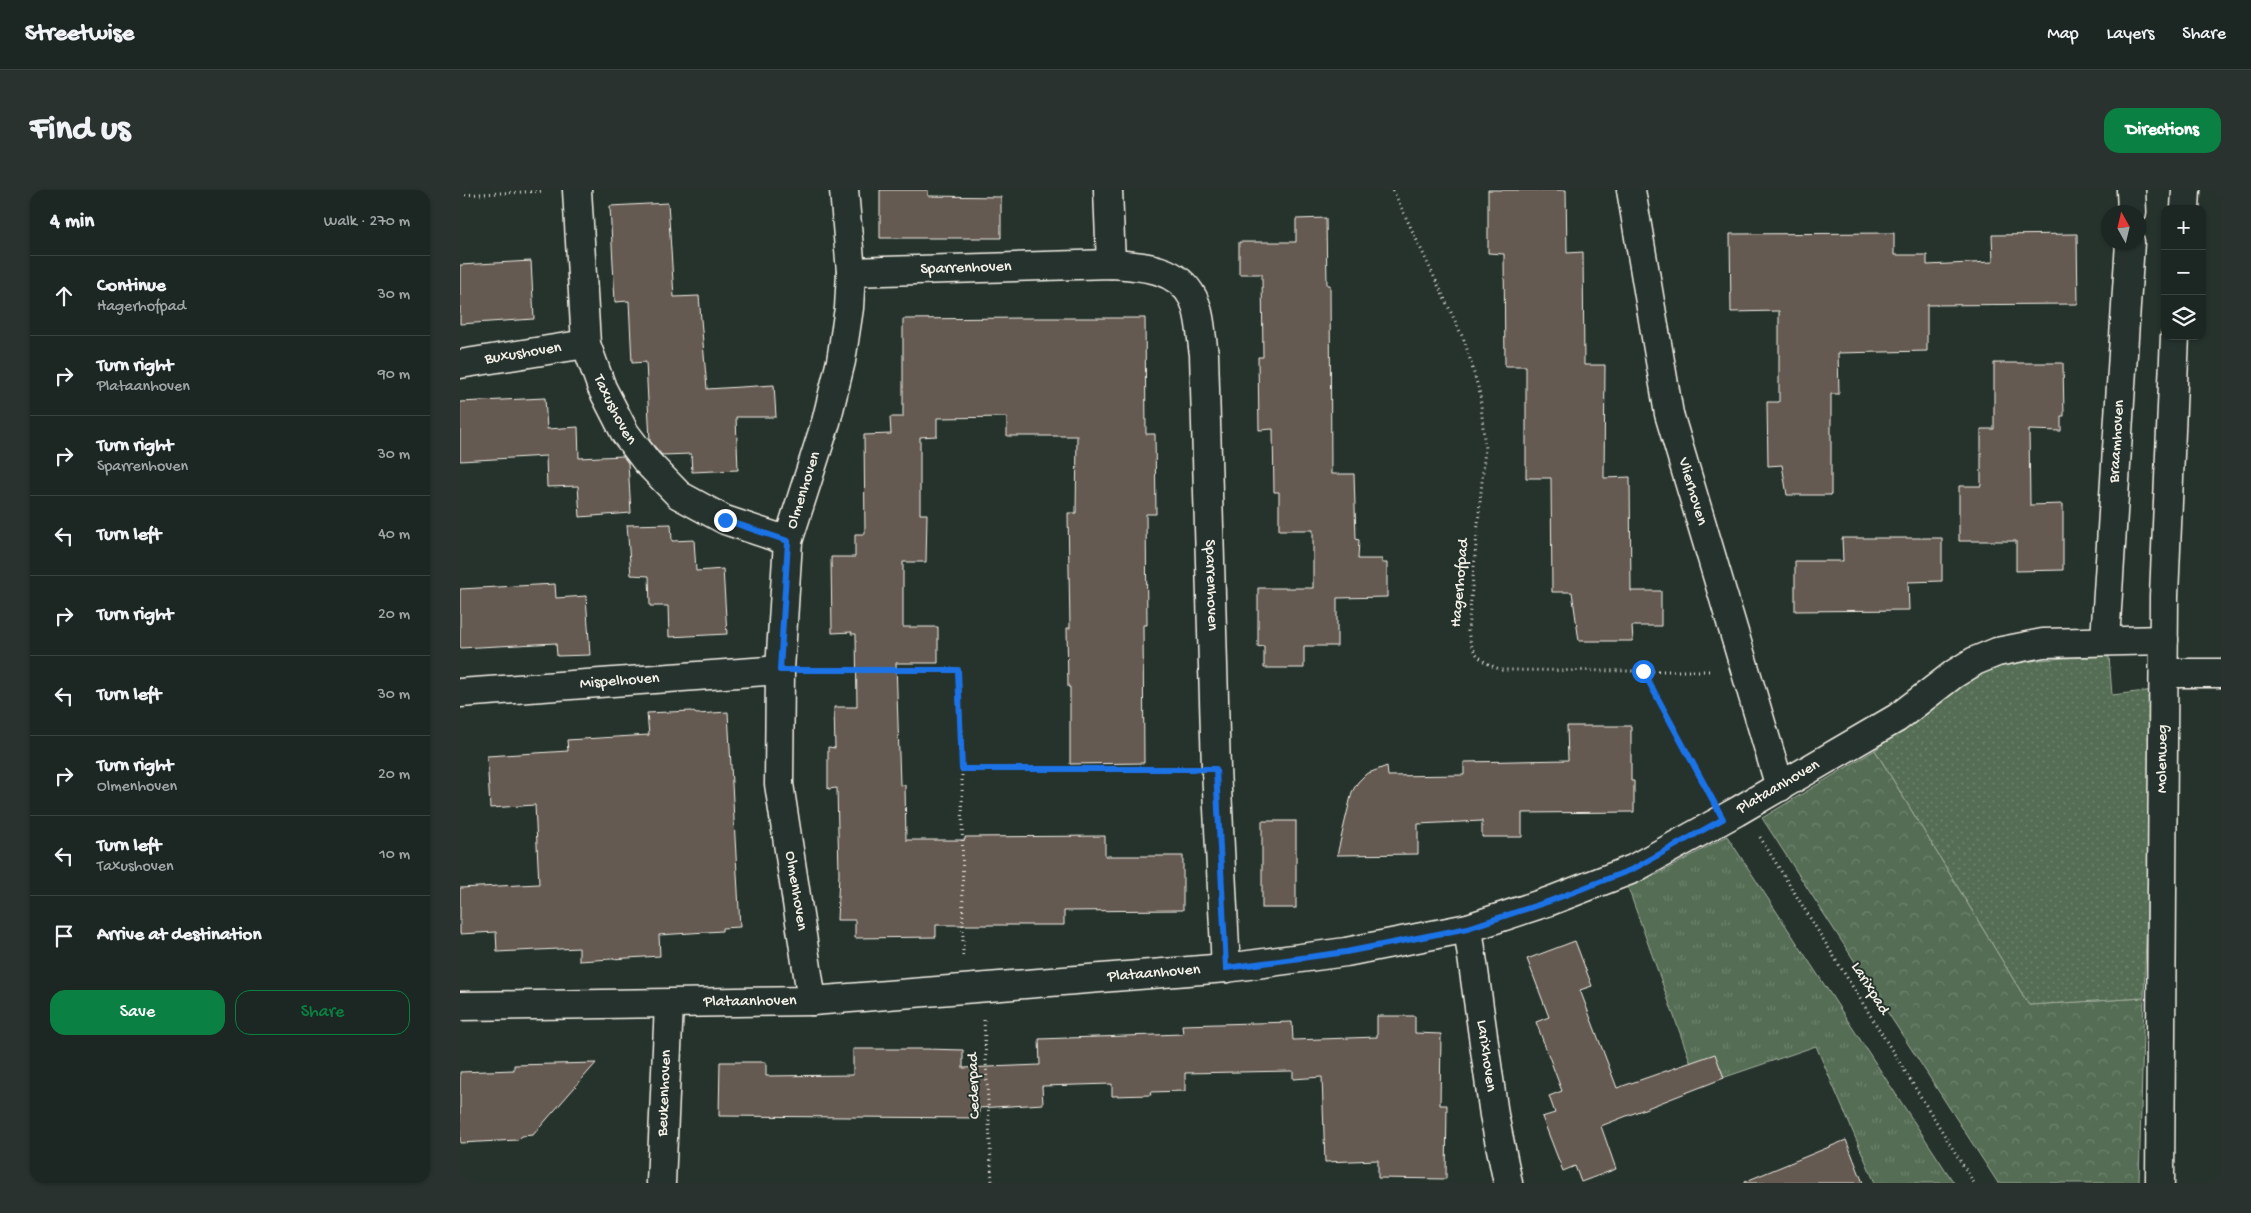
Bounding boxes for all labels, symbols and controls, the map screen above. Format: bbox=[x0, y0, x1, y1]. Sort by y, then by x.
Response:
text: Streetwise bbox=[25, 20, 134, 49]
text: Map bbox=[2047, 24, 2079, 45]
text: Layers bbox=[2107, 24, 2154, 45]
text: Share bbox=[2182, 24, 2226, 45]
button: Directions bbox=[2104, 108, 2221, 153]
text: Find us bbox=[30, 110, 130, 151]
north arrow bbox=[2101, 205, 2146, 250]
map controls bbox=[2161, 205, 2206, 340]
button: + bbox=[2161, 205, 2206, 250]
text: 4 min bbox=[50, 210, 94, 235]
text: Walk · 270 m bbox=[324, 213, 410, 232]
button: − bbox=[2161, 250, 2206, 295]
street label: Sparrenhoven bbox=[920, 258, 1012, 279]
text: Continue bbox=[97, 275, 166, 298]
icon: ahead bbox=[50, 282, 78, 310]
text: 30 m bbox=[377, 286, 410, 305]
button: layers bbox=[2161, 295, 2206, 340]
text: Hagerhofpad bbox=[97, 298, 186, 317]
street label: Buxushoven bbox=[483, 338, 563, 370]
text: Turn right bbox=[97, 355, 173, 378]
icon: right bbox=[50, 362, 78, 390]
text: 90 m bbox=[378, 366, 410, 385]
street label: Taxushoven bbox=[588, 371, 641, 449]
text: Plataanhoven bbox=[97, 378, 190, 397]
street label: Braamhoven bbox=[2105, 399, 2130, 484]
text: Turn right bbox=[97, 435, 173, 458]
icon: right bbox=[50, 442, 78, 470]
text: 30 m bbox=[377, 446, 410, 465]
street label: Olmenhoven bbox=[783, 449, 826, 531]
street label: Vlierhoven bbox=[1673, 454, 1711, 528]
text: Sparrenhoven bbox=[97, 458, 188, 477]
route end bbox=[714, 509, 737, 532]
icon: left bbox=[50, 522, 78, 550]
text: Turn left bbox=[97, 524, 161, 547]
text: 40 m bbox=[378, 526, 410, 545]
street label: Hagerhofpad bbox=[1448, 536, 1474, 628]
street label: Sparrenhoven bbox=[1200, 539, 1222, 631]
icon: right bbox=[50, 602, 78, 630]
text: Turn right bbox=[97, 604, 173, 627]
text: 20 m bbox=[378, 606, 410, 625]
route start bbox=[1632, 660, 1655, 683]
street label: Mispelhoven bbox=[579, 669, 661, 694]
icon: left bbox=[50, 682, 78, 710]
text: Turn left bbox=[97, 684, 161, 707]
text: 30 m bbox=[377, 686, 410, 705]
street label: Molenweg bbox=[2153, 725, 2173, 793]
text: Turn right bbox=[97, 755, 173, 778]
street label: Plataanhoven bbox=[1733, 755, 1824, 819]
icon: right bbox=[50, 762, 78, 790]
text: 20 m bbox=[378, 766, 410, 785]
text: Olmenhoven bbox=[97, 778, 177, 797]
text: Turn left bbox=[97, 835, 161, 858]
icon: left bbox=[50, 842, 78, 870]
text: 10 m bbox=[379, 846, 410, 865]
street label: Olmenhoven bbox=[779, 850, 811, 932]
text: Taxushoven bbox=[97, 858, 174, 877]
icon: arrive bbox=[50, 922, 78, 950]
text: Arrive at destination bbox=[97, 924, 261, 947]
street label: Larixpad bbox=[1845, 959, 1893, 1020]
street label: Plataanhoven bbox=[1106, 961, 1201, 987]
button: Save bbox=[50, 990, 225, 1035]
button: Share bbox=[235, 990, 410, 1035]
street label: Plataanhoven bbox=[702, 992, 797, 1012]
street label: Larixhoven bbox=[1471, 1019, 1500, 1093]
street label: Beukenhoven bbox=[654, 1049, 676, 1138]
street label: Cederpad bbox=[964, 1051, 986, 1119]

